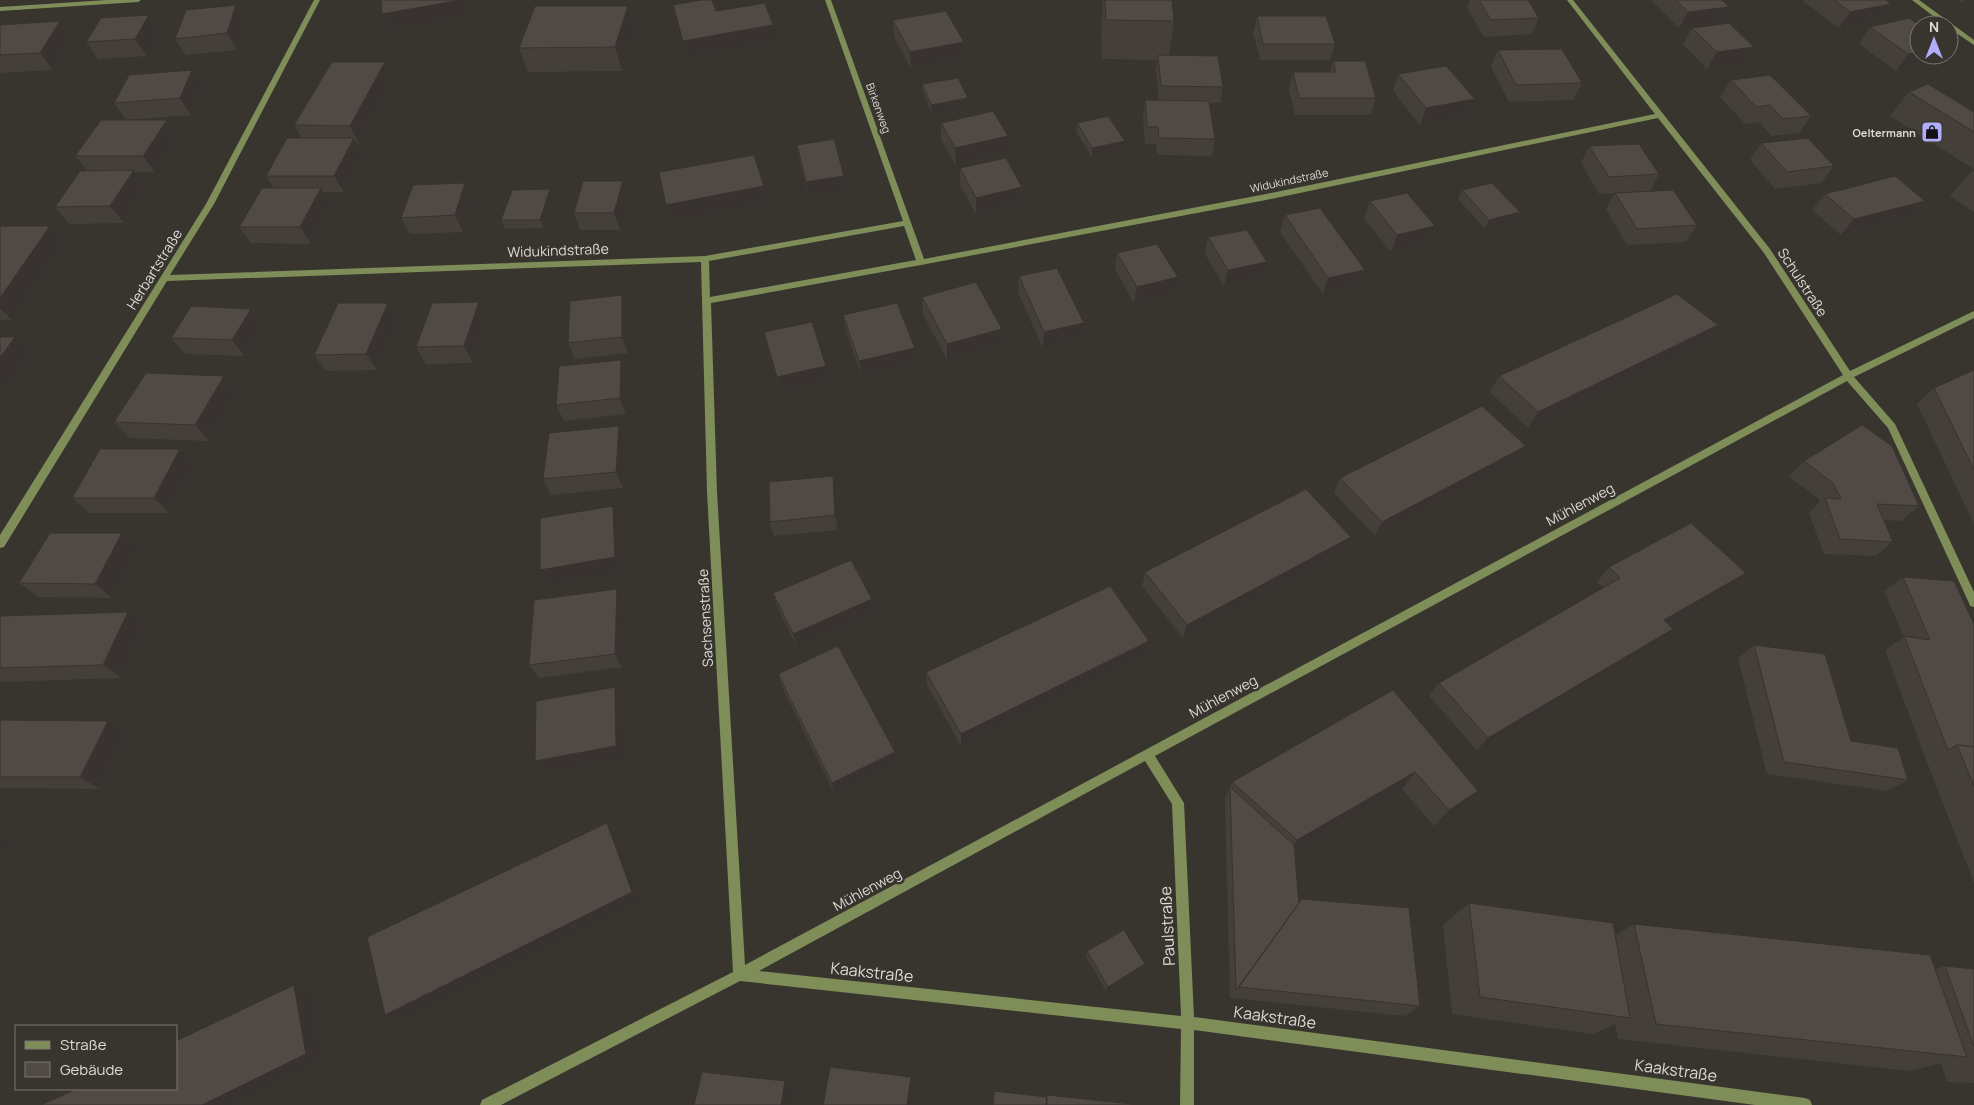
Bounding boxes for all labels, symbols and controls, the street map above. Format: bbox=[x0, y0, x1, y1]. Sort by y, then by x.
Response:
north arrow bbox=[1909, 15, 1959, 65]
text: N bbox=[1929, 17, 1939, 36]
street label: Birkenweg bbox=[863, 81, 895, 135]
shop icon: Oeltermann bbox=[1920, 120, 1944, 144]
place label: Oeltermann bbox=[1853, 125, 1916, 140]
street label: Widukindstraße bbox=[1248, 164, 1330, 196]
street label: Herbartstraße bbox=[122, 225, 186, 313]
street label: Widukindstraße bbox=[507, 239, 609, 261]
street label: Schulstraße bbox=[1774, 244, 1832, 320]
street label: Mühlenweg bbox=[1542, 478, 1618, 530]
street label: Sachsenstraße bbox=[693, 568, 717, 668]
street label: Mühlenweg bbox=[1185, 670, 1261, 722]
street label: Mühlenweg bbox=[829, 863, 905, 915]
street label: Paulstraße bbox=[1154, 886, 1180, 966]
street label: Kaakstraße bbox=[830, 957, 914, 987]
street label: Kaakstraße bbox=[1232, 1000, 1318, 1034]
legend bbox=[15, 1025, 178, 1090]
text: Straße bbox=[60, 1034, 107, 1055]
street label: Kaakstraße bbox=[1633, 1053, 1719, 1087]
text: Gebäude bbox=[60, 1059, 123, 1080]

